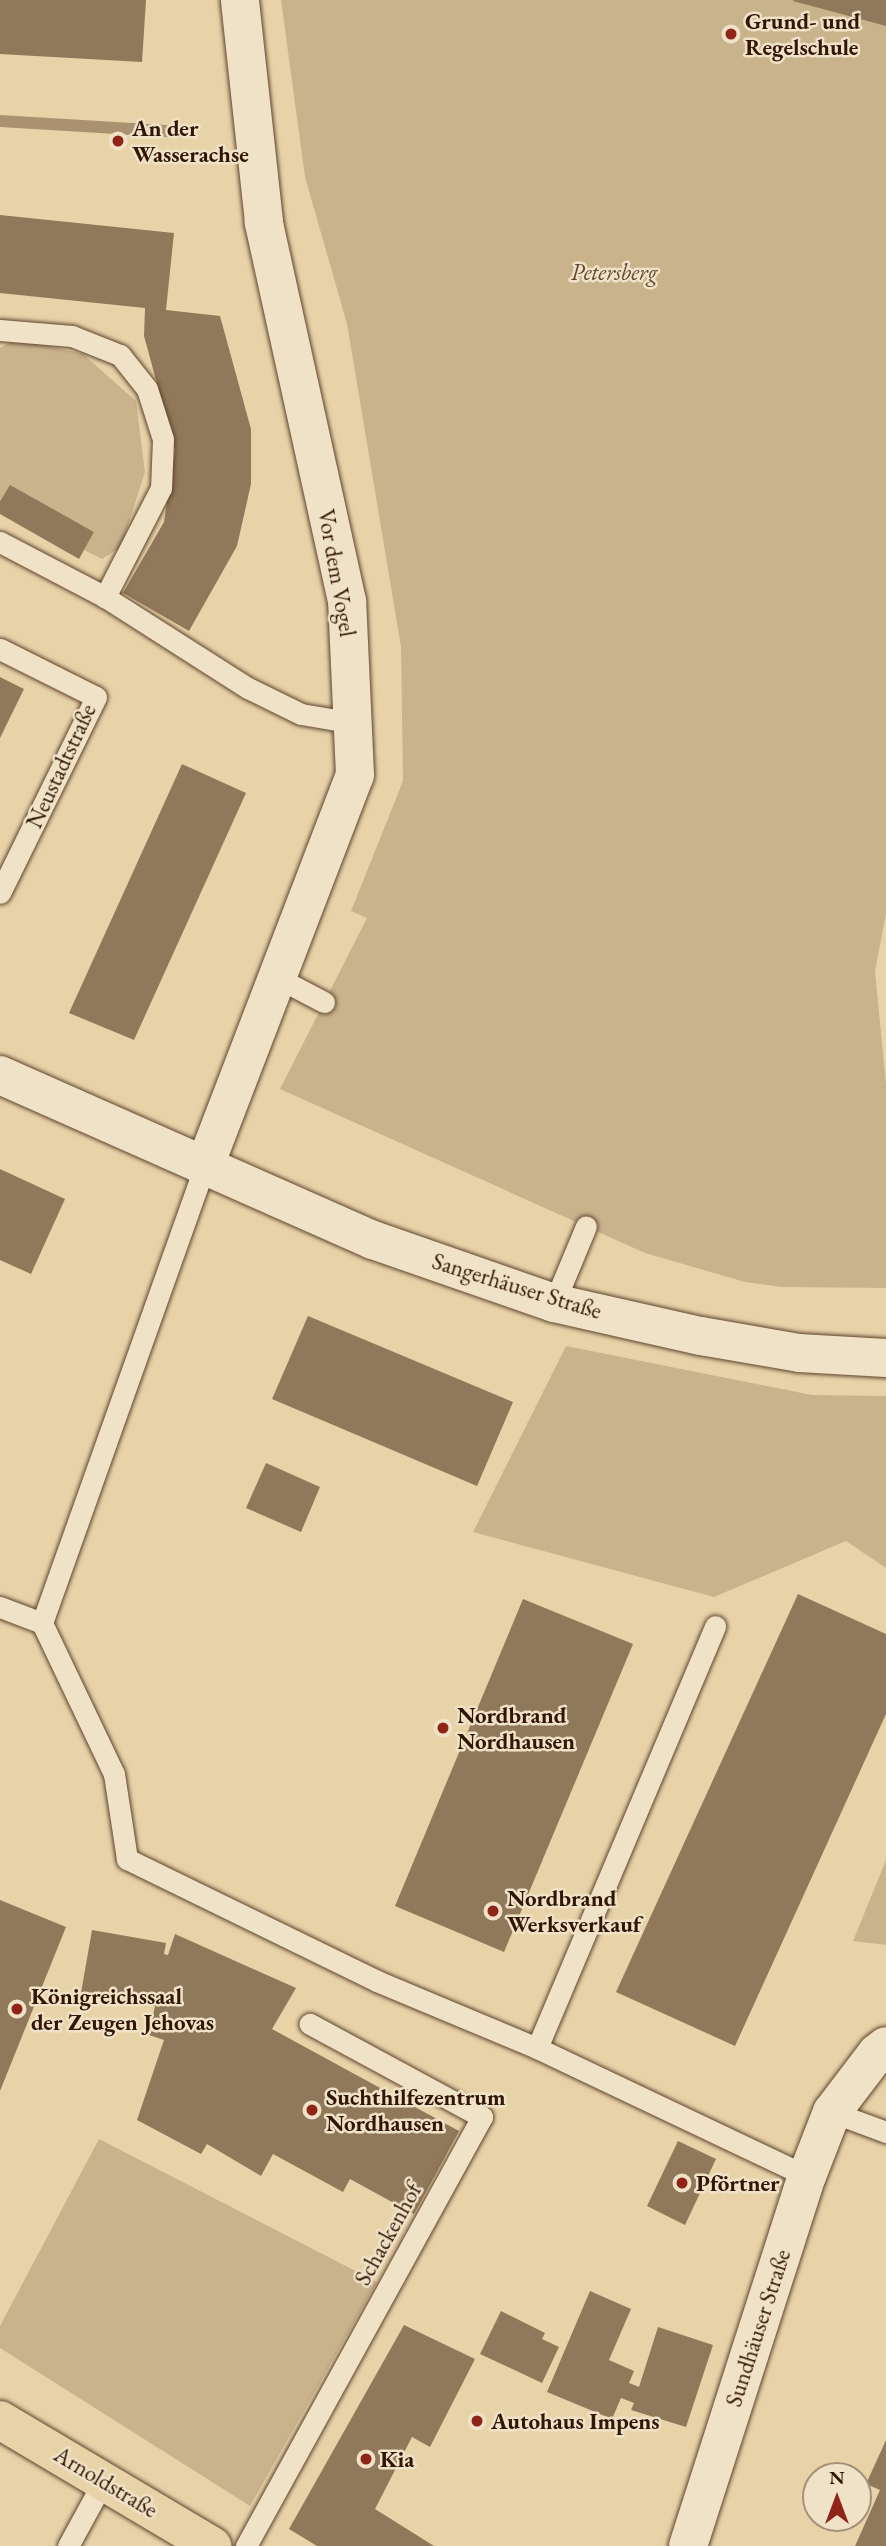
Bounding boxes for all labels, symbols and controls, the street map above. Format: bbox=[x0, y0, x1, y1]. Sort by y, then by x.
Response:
place label: Grund- und Regelschule bbox=[745, 7, 860, 61]
marker: Grund- und Regelschule bbox=[723, 26, 739, 42]
place label: An der Wasserachse bbox=[132, 114, 249, 168]
marker: An der Wasserachse bbox=[110, 133, 126, 149]
park label: Petersberg bbox=[571, 258, 657, 286]
street label: Vor dem Vogel bbox=[312, 507, 362, 639]
street label: Neustadtstraße bbox=[20, 699, 102, 833]
street label: Sangerhäuser Straße bbox=[429, 1247, 605, 1325]
place label: Nordbrand Nordhausen bbox=[457, 1701, 575, 1755]
marker: Nordbrand Nordhausen bbox=[435, 1720, 451, 1736]
place label: Nordbrand Werksverkauf bbox=[507, 1884, 641, 1938]
marker: Nordbrand Werksverkauf bbox=[485, 1903, 501, 1919]
place label: Königreichssaal der Zeugen Jehovas bbox=[31, 1982, 214, 2036]
marker: Königreichssaal der Zeugen Jehovas bbox=[9, 2001, 25, 2017]
place label: Suchthilfezentrum Nordhausen bbox=[326, 2083, 506, 2137]
marker: Suchthilfezentrum Nordhausen bbox=[304, 2102, 320, 2118]
place label: Pförtner bbox=[696, 2169, 780, 2197]
marker: Pförtner bbox=[674, 2175, 690, 2191]
street label: Schackenhof bbox=[349, 2178, 427, 2290]
street label: Sundhäuser Straße bbox=[720, 2246, 796, 2410]
place label: Autohaus Impens bbox=[491, 2407, 660, 2435]
marker: Autohaus Impens bbox=[469, 2413, 485, 2429]
street label: Arnoldstraße bbox=[49, 2440, 163, 2524]
place label: Kia bbox=[380, 2445, 414, 2473]
marker: Kia bbox=[358, 2451, 374, 2467]
north arrow bbox=[802, 2462, 872, 2532]
text: N bbox=[829, 2465, 845, 2490]

